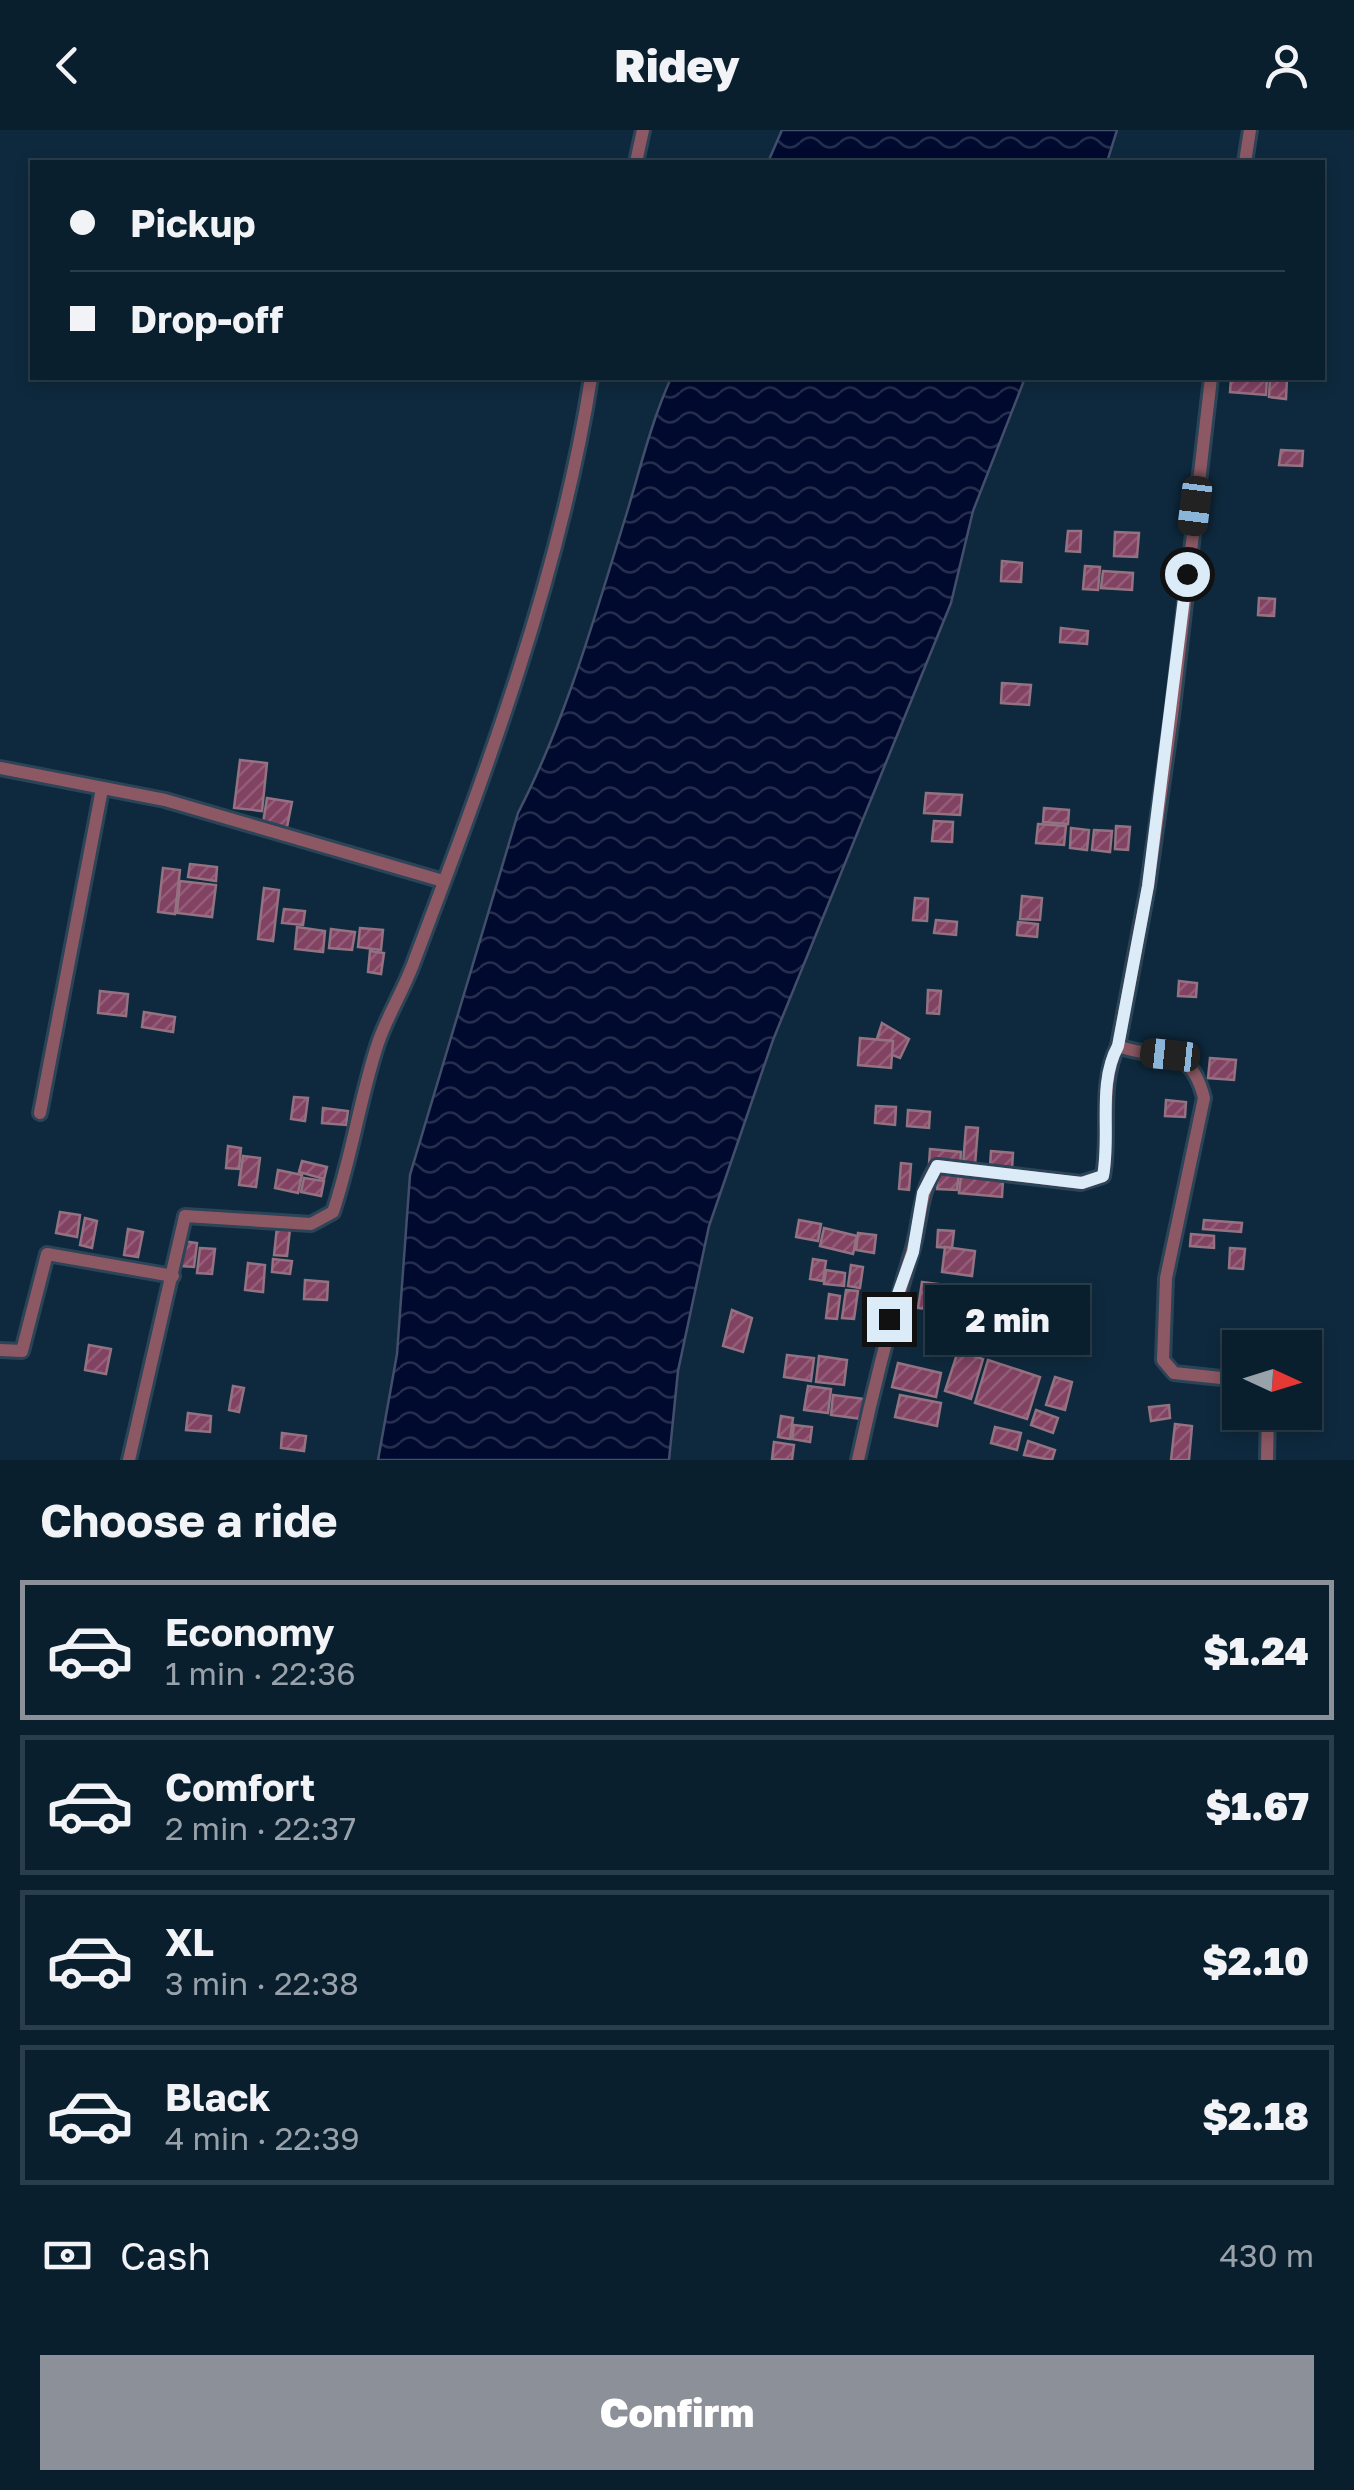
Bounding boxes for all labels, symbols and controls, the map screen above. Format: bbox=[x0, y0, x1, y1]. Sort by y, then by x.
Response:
icon: back bbox=[40, 38, 95, 93]
text: Ridey bbox=[614, 38, 740, 92]
icon: person bbox=[1259, 38, 1314, 93]
text: Pickup bbox=[130, 200, 256, 245]
text: Drop-off bbox=[130, 296, 283, 341]
car bbox=[1176, 474, 1214, 538]
route start bbox=[1165, 552, 1210, 597]
car bbox=[1139, 1037, 1201, 1073]
callout: 2 min bbox=[924, 1284, 1089, 1354]
route end bbox=[867, 1297, 912, 1342]
text: 2 min bbox=[965, 1301, 1050, 1339]
north arrow bbox=[1222, 1330, 1322, 1430]
map controls bbox=[1222, 1330, 1322, 1430]
text: Choose a ride bbox=[40, 1493, 338, 1547]
icon: car bbox=[45, 1605, 135, 1695]
text: Economy bbox=[165, 1609, 334, 1654]
text: $1.24 bbox=[1203, 1628, 1309, 1673]
text: 1 min · 22:36 bbox=[165, 1654, 356, 1692]
icon: car bbox=[45, 1760, 135, 1850]
text: Comfort bbox=[165, 1764, 315, 1809]
text: $1.67 bbox=[1205, 1783, 1309, 1828]
text: 2 min · 22:37 bbox=[165, 1809, 356, 1847]
icon: car bbox=[45, 1915, 135, 2005]
text: XL bbox=[165, 1919, 214, 1964]
text: $2.10 bbox=[1202, 1938, 1309, 1983]
text: 3 min · 22:38 bbox=[165, 1964, 359, 2002]
icon: car bbox=[45, 2070, 135, 2160]
text: Black bbox=[165, 2074, 270, 2119]
text: $2.18 bbox=[1202, 2093, 1309, 2138]
text: 4 min · 22:39 bbox=[165, 2119, 360, 2157]
icon: cash bbox=[40, 2228, 95, 2283]
text: Cash bbox=[120, 2233, 211, 2278]
text: 430 m bbox=[1220, 2236, 1314, 2274]
button: Confirm bbox=[40, 2355, 1314, 2470]

